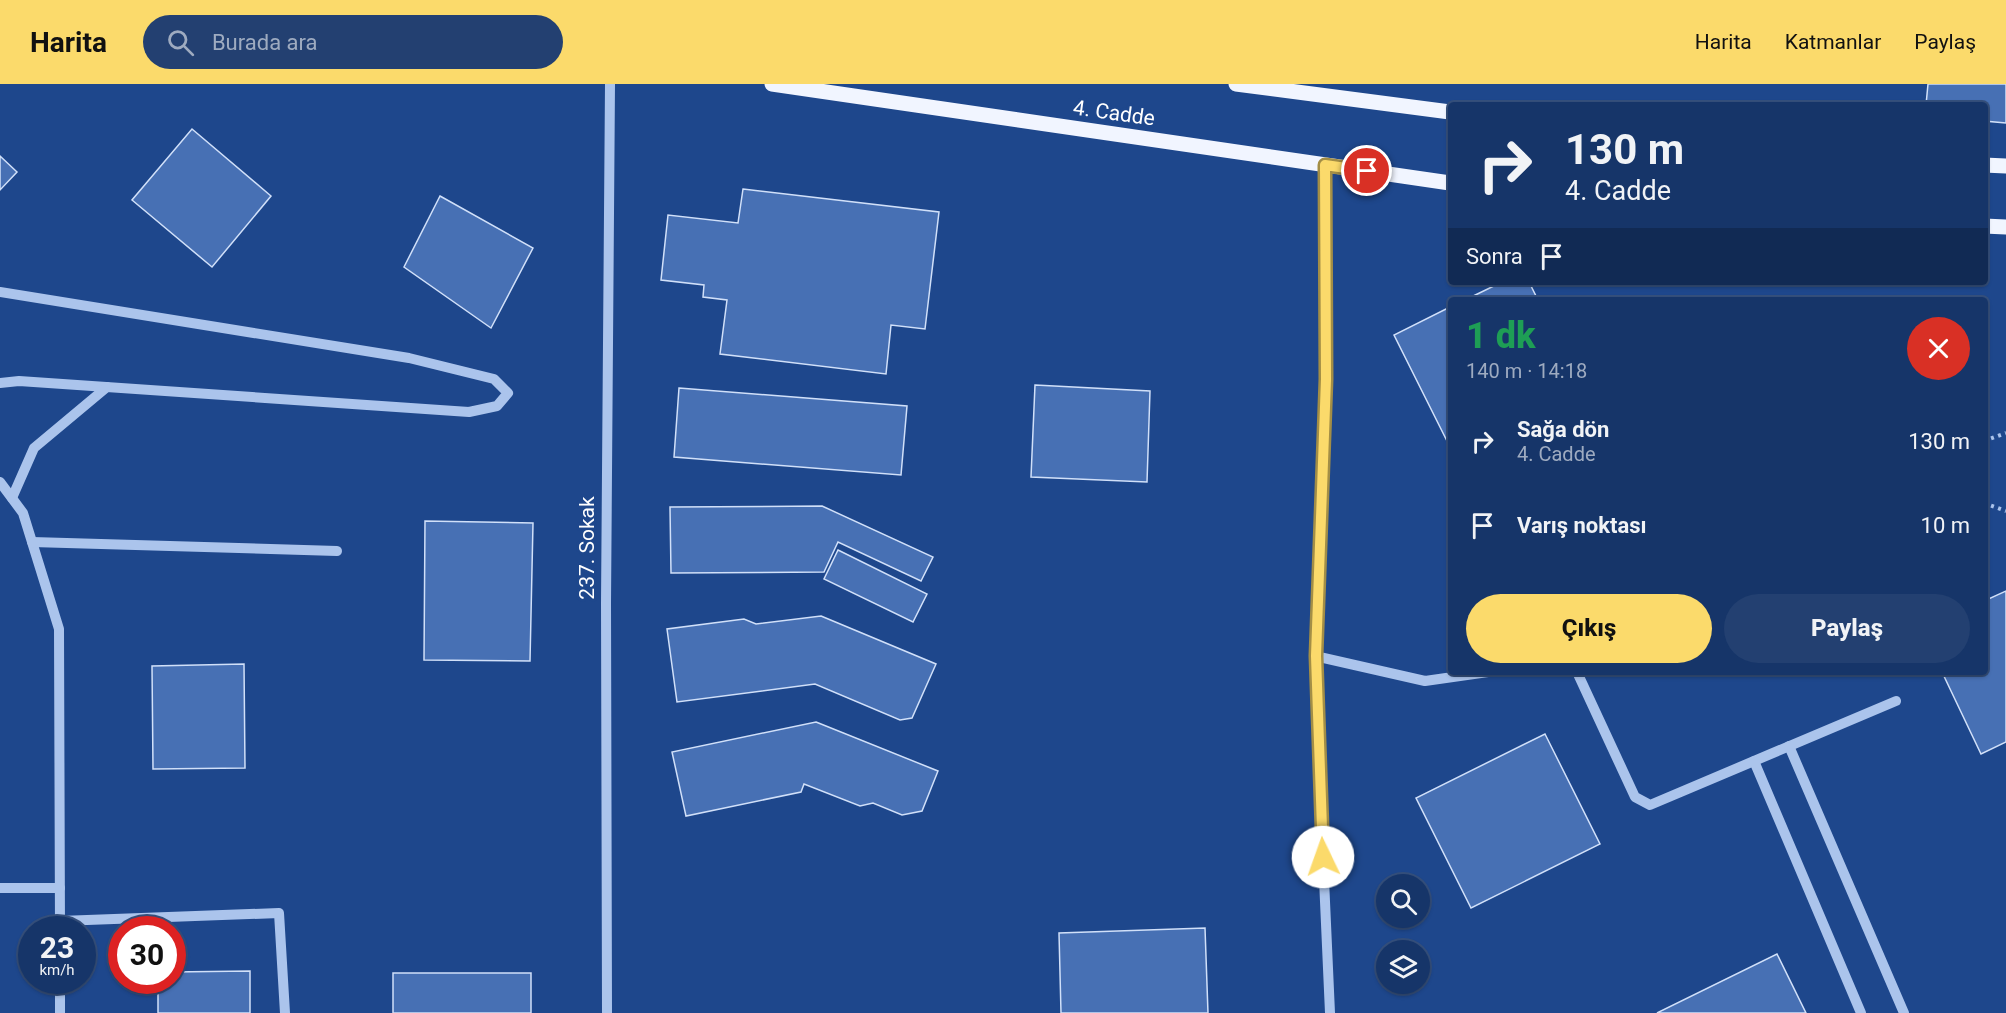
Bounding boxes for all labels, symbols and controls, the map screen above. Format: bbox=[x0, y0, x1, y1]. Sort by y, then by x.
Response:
search box bbox=[143, 15, 563, 69]
text: Harita bbox=[30, 26, 107, 59]
icon: search bbox=[164, 26, 197, 59]
text: Burada ara bbox=[212, 30, 318, 55]
text: Harita bbox=[1695, 30, 1752, 54]
text: Katmanlar bbox=[1785, 30, 1881, 54]
text: Paylaş bbox=[1914, 30, 1976, 54]
street label: 4. Cadde bbox=[1071, 95, 1157, 131]
text: 130 m bbox=[1565, 125, 1684, 174]
icon: right bbox=[1466, 126, 1544, 204]
pin bbox=[1341, 145, 1392, 196]
icon: arrive bbox=[1350, 154, 1383, 187]
text: 4. Cadde bbox=[1565, 175, 1671, 207]
icon: arrive bbox=[1535, 240, 1568, 273]
text: Sonra bbox=[1466, 244, 1523, 269]
text: 1 dk bbox=[1466, 315, 1535, 357]
button: close bbox=[1907, 317, 1970, 380]
text: 140 m · 14:18 bbox=[1466, 359, 1587, 383]
text: Sağa dön bbox=[1517, 417, 1609, 442]
icon: right bbox=[1466, 425, 1499, 458]
text: 130 m bbox=[1908, 429, 1970, 454]
text: 4. Cadde bbox=[1517, 442, 1596, 466]
street label: 237. Sokak bbox=[575, 496, 599, 600]
icon: arrive bbox=[1466, 509, 1499, 542]
text: Varış noktası bbox=[1517, 513, 1647, 538]
text: 10 m bbox=[1921, 513, 1970, 538]
button: Çıkış bbox=[1466, 594, 1712, 663]
button: Paylaş bbox=[1724, 594, 1970, 663]
position arrow bbox=[1291, 825, 1355, 889]
map controls bbox=[1376, 874, 1430, 994]
button: search bbox=[1376, 874, 1430, 928]
speed limit sign: 30 bbox=[108, 916, 186, 994]
text: 23 bbox=[40, 930, 74, 965]
button: layers bbox=[1376, 940, 1430, 994]
text: km/h bbox=[39, 961, 75, 979]

